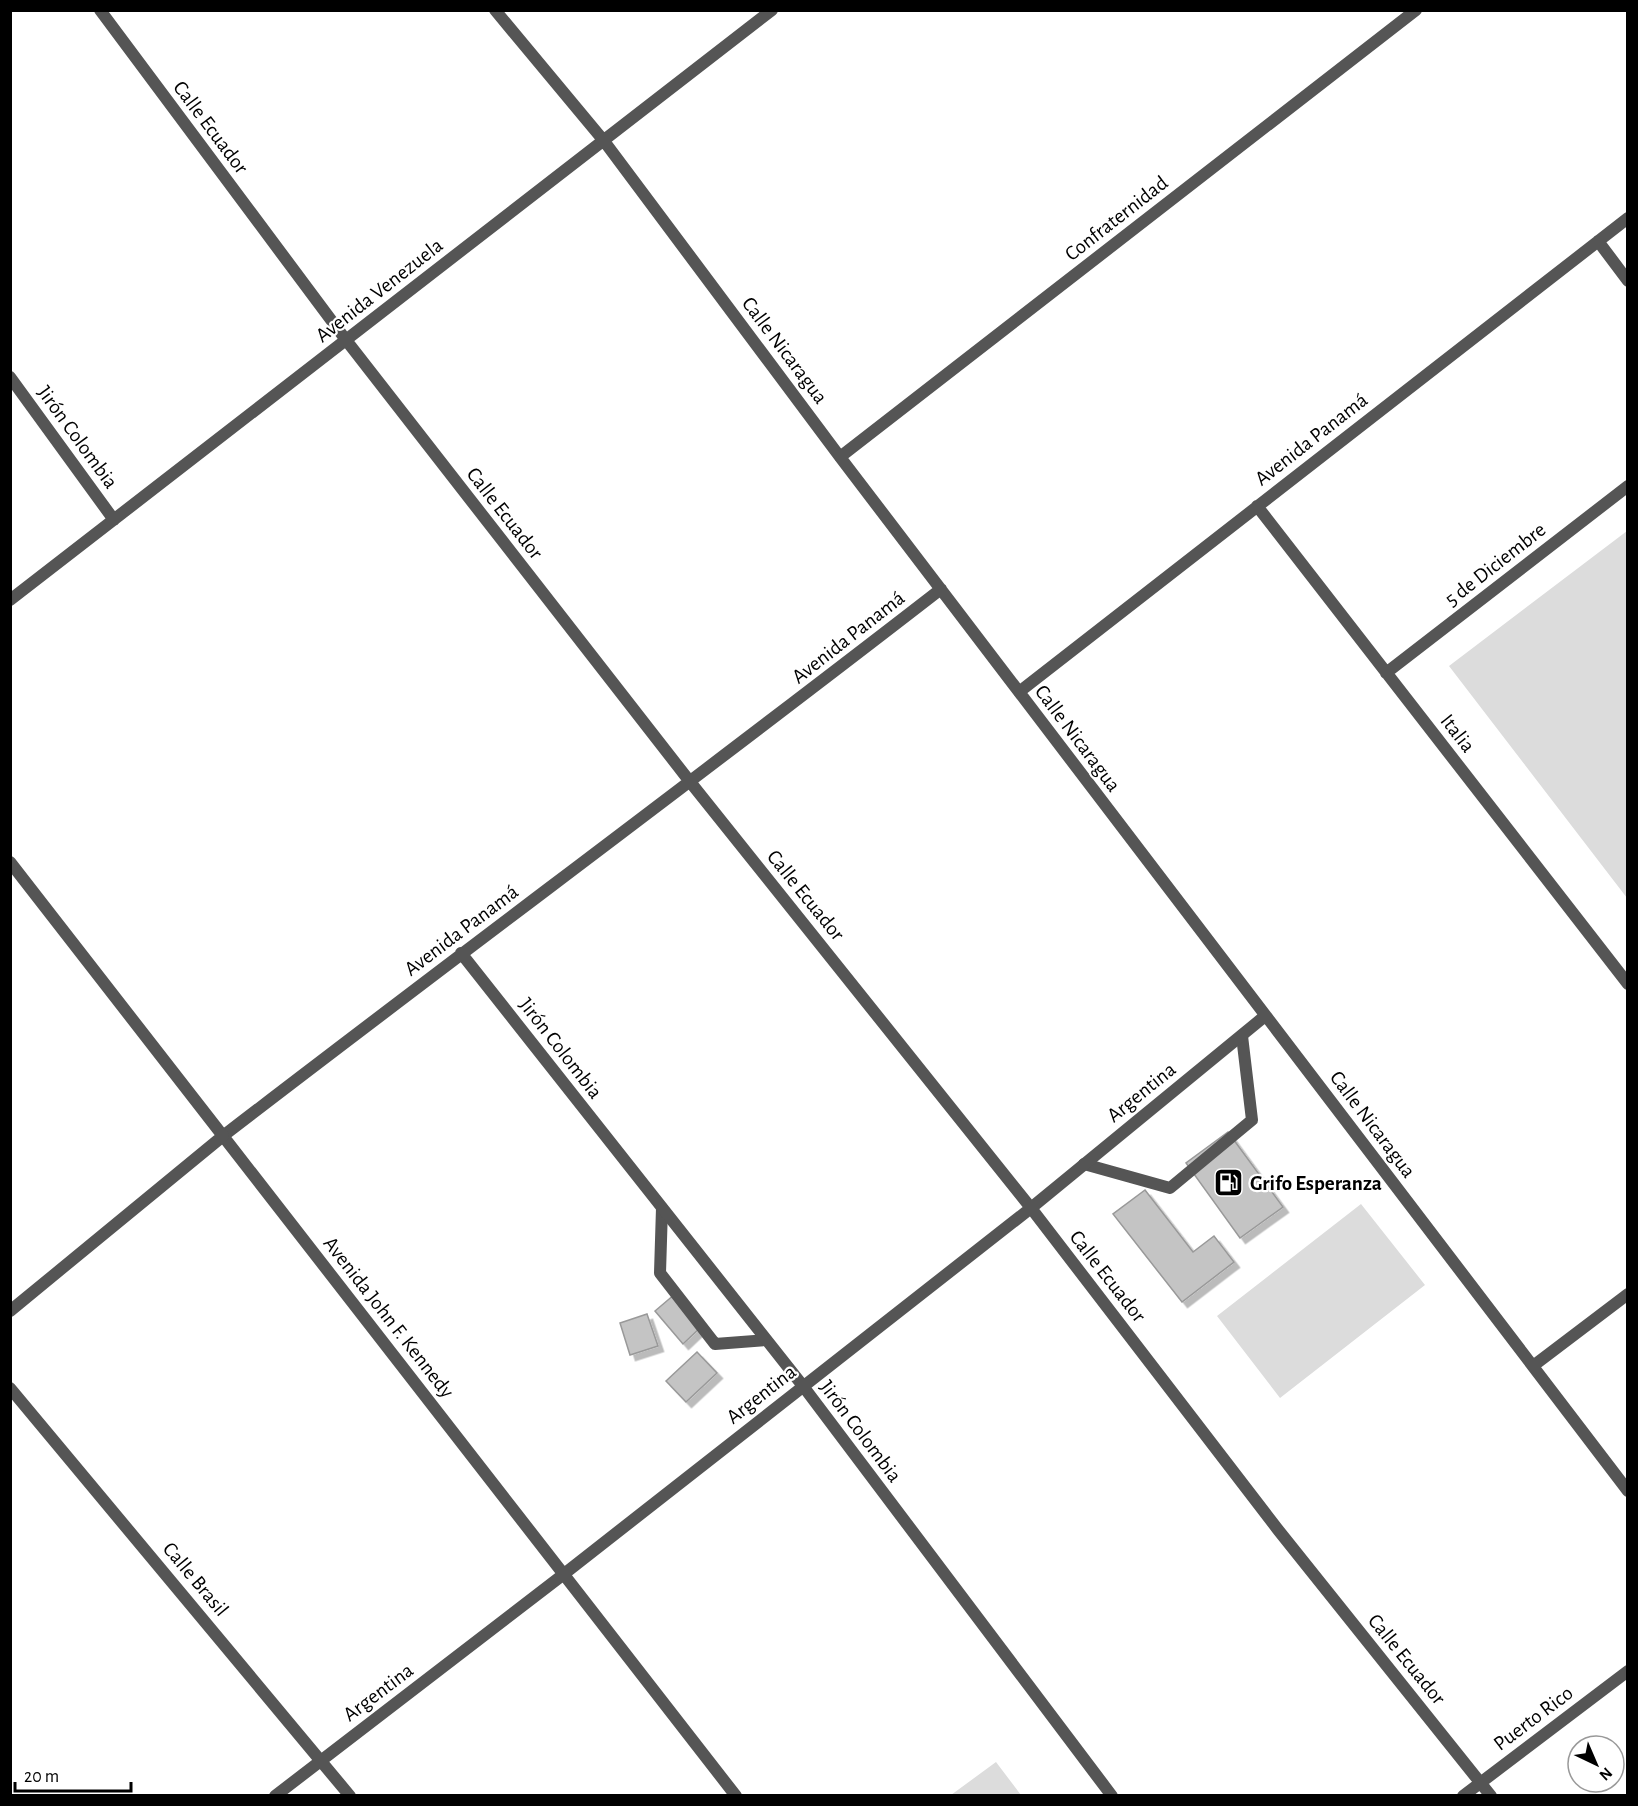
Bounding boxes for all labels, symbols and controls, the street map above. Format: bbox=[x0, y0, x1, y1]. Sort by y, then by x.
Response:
street label: Calle Ecuador bbox=[169, 77, 252, 178]
street label: Confraternidad bbox=[1061, 172, 1172, 265]
street label: Avenida Venezuela bbox=[312, 234, 447, 346]
street label: Calle Nicaragua bbox=[738, 293, 832, 408]
street label: Jirón Colombia bbox=[33, 382, 122, 493]
street label: Avenida Panamá bbox=[1251, 389, 1372, 490]
street label: Calle Ecuador bbox=[462, 464, 547, 563]
street label: 5 de Diciembre bbox=[1441, 519, 1550, 610]
street label: Avenida Panamá bbox=[788, 587, 909, 688]
street label: Calle Nicaragua bbox=[1031, 681, 1125, 796]
street label: Italia bbox=[1436, 710, 1479, 756]
street label: Calle Ecuador bbox=[763, 846, 849, 945]
street label: Avenida Panamá bbox=[400, 881, 522, 980]
street label: Jirón Colombia bbox=[515, 994, 606, 1103]
street label: Argentina bbox=[1103, 1058, 1180, 1126]
street label: Calle Nicaragua bbox=[1326, 1067, 1420, 1182]
fuel station icon: Grifo Esperanza bbox=[1213, 1167, 1245, 1199]
place label: Grifo Esperanza bbox=[1250, 1173, 1382, 1194]
street label: Calle Ecuador bbox=[1065, 1227, 1150, 1326]
street label: Avenida John F. Kennedy bbox=[319, 1233, 458, 1402]
street label: Argentina bbox=[723, 1361, 800, 1428]
street label: Jirón Colombia bbox=[816, 1377, 906, 1486]
street label: Calle Brasil bbox=[159, 1538, 232, 1620]
street label: Calle Ecuador bbox=[1364, 1610, 1450, 1709]
street label: Argentina bbox=[339, 1659, 418, 1725]
street label: Puerto Rico bbox=[1490, 1682, 1577, 1755]
north arrow bbox=[1566, 1734, 1626, 1794]
scale bar bbox=[15, 1755, 130, 1793]
text: N bbox=[1596, 1764, 1615, 1784]
text: 20 m bbox=[24, 1768, 59, 1786]

